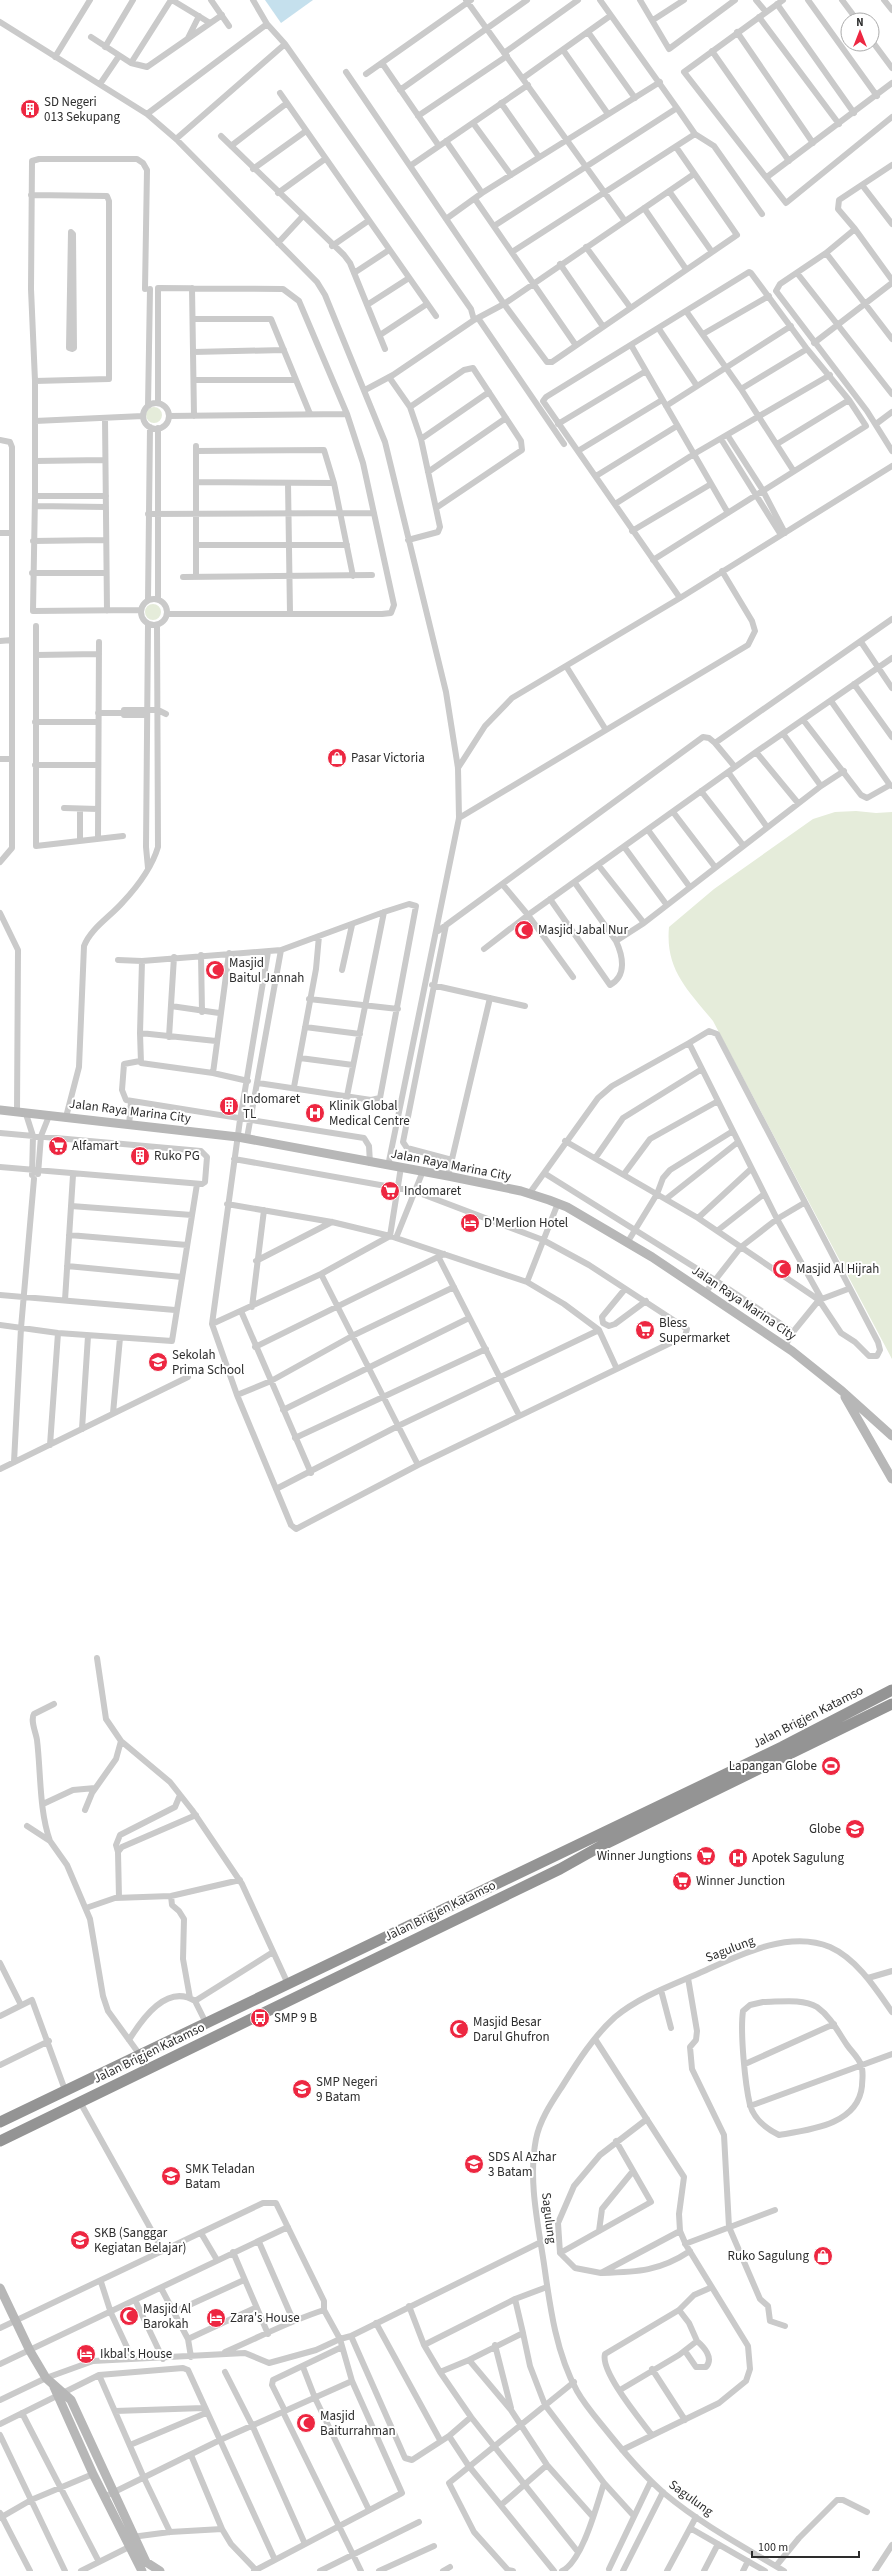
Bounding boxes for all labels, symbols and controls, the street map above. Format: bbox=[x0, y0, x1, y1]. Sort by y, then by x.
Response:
north arrow bbox=[840, 12, 880, 52]
text: N bbox=[856, 15, 864, 30]
place label: SD Negeri 013 Sekupang bbox=[44, 93, 120, 126]
building icon: SD Negeri 013 Sekupang bbox=[19, 98, 41, 120]
shop icon: Pasar Victoria bbox=[326, 747, 348, 769]
place label: Pasar Victoria bbox=[351, 749, 425, 767]
mosque icon: Masjid Jabal Nur bbox=[513, 919, 535, 941]
place label: Masjid Jabal Nur bbox=[538, 921, 628, 939]
place label: Masjid Baitul Jannah bbox=[229, 954, 304, 987]
mosque icon: Masjid Baitul Jannah bbox=[204, 959, 226, 981]
place label: Indomaret TL bbox=[243, 1090, 301, 1123]
street label: Jalan Raya Marina City bbox=[68, 1095, 192, 1127]
building icon: Indomaret TL bbox=[218, 1095, 240, 1117]
place label: Klinik Global Medical Centre bbox=[329, 1097, 410, 1130]
hospital icon: Klinik Global Medical Centre bbox=[304, 1102, 326, 1124]
supermarket icon: Alfamart bbox=[47, 1135, 69, 1157]
place label: Alfamart bbox=[72, 1137, 119, 1155]
street label: Jalan Raya Marina City bbox=[389, 1144, 513, 1186]
building icon: Ruko PG bbox=[129, 1145, 151, 1167]
place label: Ruko PG bbox=[154, 1147, 200, 1165]
supermarket icon: Indomaret bbox=[379, 1180, 401, 1202]
place label: Indomaret bbox=[404, 1182, 462, 1200]
hotel icon: D'Merlion Hotel bbox=[459, 1212, 481, 1234]
place label: D'Merlion Hotel bbox=[484, 1214, 568, 1232]
mosque icon: Masjid Al Hijrah bbox=[771, 1258, 793, 1280]
place label: Masjid Al Hijrah bbox=[796, 1260, 879, 1278]
street label: Jalan Raya Marina City bbox=[688, 1261, 800, 1345]
place label: Bless Supermarket bbox=[659, 1314, 731, 1347]
supermarket icon: Bless Supermarket bbox=[634, 1319, 656, 1341]
place label: Sekolah Prima School bbox=[172, 1346, 244, 1379]
school or university icon: Sekolah Prima School bbox=[147, 1351, 169, 1373]
street label: Jalan Brigjen Katamso bbox=[750, 1681, 866, 1753]
sports icon: Lapangan Globe bbox=[820, 1755, 842, 1777]
place label: Lapangan Globe bbox=[729, 1757, 817, 1775]
school or university icon: Globe bbox=[844, 1818, 866, 1840]
place label: Globe bbox=[809, 1820, 841, 1838]
supermarket icon: Winner Jungtions bbox=[695, 1845, 717, 1867]
place label: Winner Jungtions bbox=[597, 1847, 693, 1865]
hospital icon: Apotek Sagulung bbox=[727, 1847, 749, 1869]
place label: Apotek Sagulung bbox=[752, 1849, 844, 1867]
supermarket icon: Winner Junction bbox=[671, 1870, 693, 1892]
place label: Winner Junction bbox=[696, 1872, 785, 1890]
street label: Jalan Brigjen Katamso bbox=[381, 1876, 499, 1946]
street label: Sagulung bbox=[703, 1931, 758, 1967]
bus stop icon: SMP 9 B bbox=[249, 2007, 271, 2029]
place label: SMP 9 B bbox=[274, 2009, 317, 2027]
place label: Masjid Besar Darul Ghufron bbox=[473, 2013, 550, 2046]
street label: Jalan Brigjen Katamso bbox=[90, 2018, 208, 2088]
mosque icon: Masjid Besar Darul Ghufron bbox=[448, 2018, 470, 2040]
place label: SMP Negeri 9 Batam bbox=[316, 2073, 378, 2106]
school or university icon: SMP Negeri 9 Batam bbox=[291, 2078, 313, 2100]
place label: SDS Al Azhar 3 Batam bbox=[488, 2148, 557, 2181]
school or university icon: SDS Al Azhar 3 Batam bbox=[463, 2153, 485, 2175]
place label: SMK Teladan Batam bbox=[185, 2160, 255, 2193]
school or university icon: SMK Teladan Batam bbox=[160, 2165, 182, 2187]
street label: Sagulung bbox=[537, 2192, 561, 2245]
place label: SKB (Sanggar Kegiatan Belajar) bbox=[94, 2224, 186, 2257]
school or university icon: SKB (Sanggar Kegiatan Belajar) bbox=[69, 2229, 91, 2251]
shop icon: Ruko Sagulung bbox=[812, 2245, 834, 2267]
place label: Ruko Sagulung bbox=[728, 2247, 809, 2265]
place label: Masjid Al Barokah bbox=[143, 2300, 191, 2333]
mosque icon: Masjid Al Barokah bbox=[118, 2305, 140, 2327]
hotel icon: Zara's House bbox=[205, 2307, 227, 2329]
place label: Zara's House bbox=[230, 2309, 300, 2327]
hotel icon: Ikbal's House bbox=[75, 2343, 97, 2365]
place label: Ikbal's House bbox=[100, 2345, 172, 2363]
place label: Masjid Baiturrahman bbox=[320, 2407, 396, 2440]
mosque icon: Masjid Baiturrahman bbox=[295, 2412, 317, 2434]
street label: Sagulung bbox=[665, 2476, 717, 2521]
scale bar bbox=[752, 2533, 859, 2559]
text: 100 m bbox=[758, 2539, 788, 2556]

